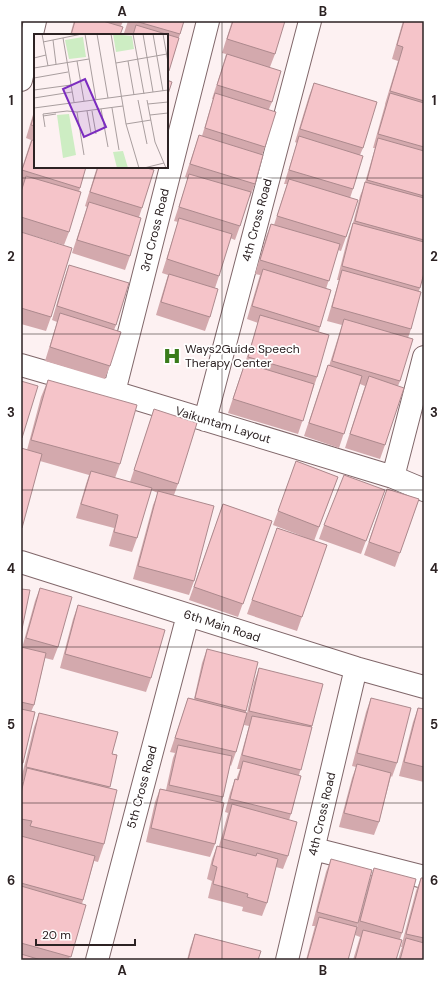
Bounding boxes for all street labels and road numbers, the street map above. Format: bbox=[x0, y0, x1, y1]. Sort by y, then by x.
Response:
street label: 4th Cross Road bbox=[238, 177, 276, 263]
street label: 3rd Cross Road bbox=[137, 187, 173, 273]
street label: Vaikuntam Layout bbox=[173, 403, 273, 447]
street label: 6th Main Road bbox=[182, 606, 262, 646]
street label: 5th Cross Road bbox=[123, 744, 161, 830]
street label: 4th Cross Road bbox=[305, 771, 339, 857]

